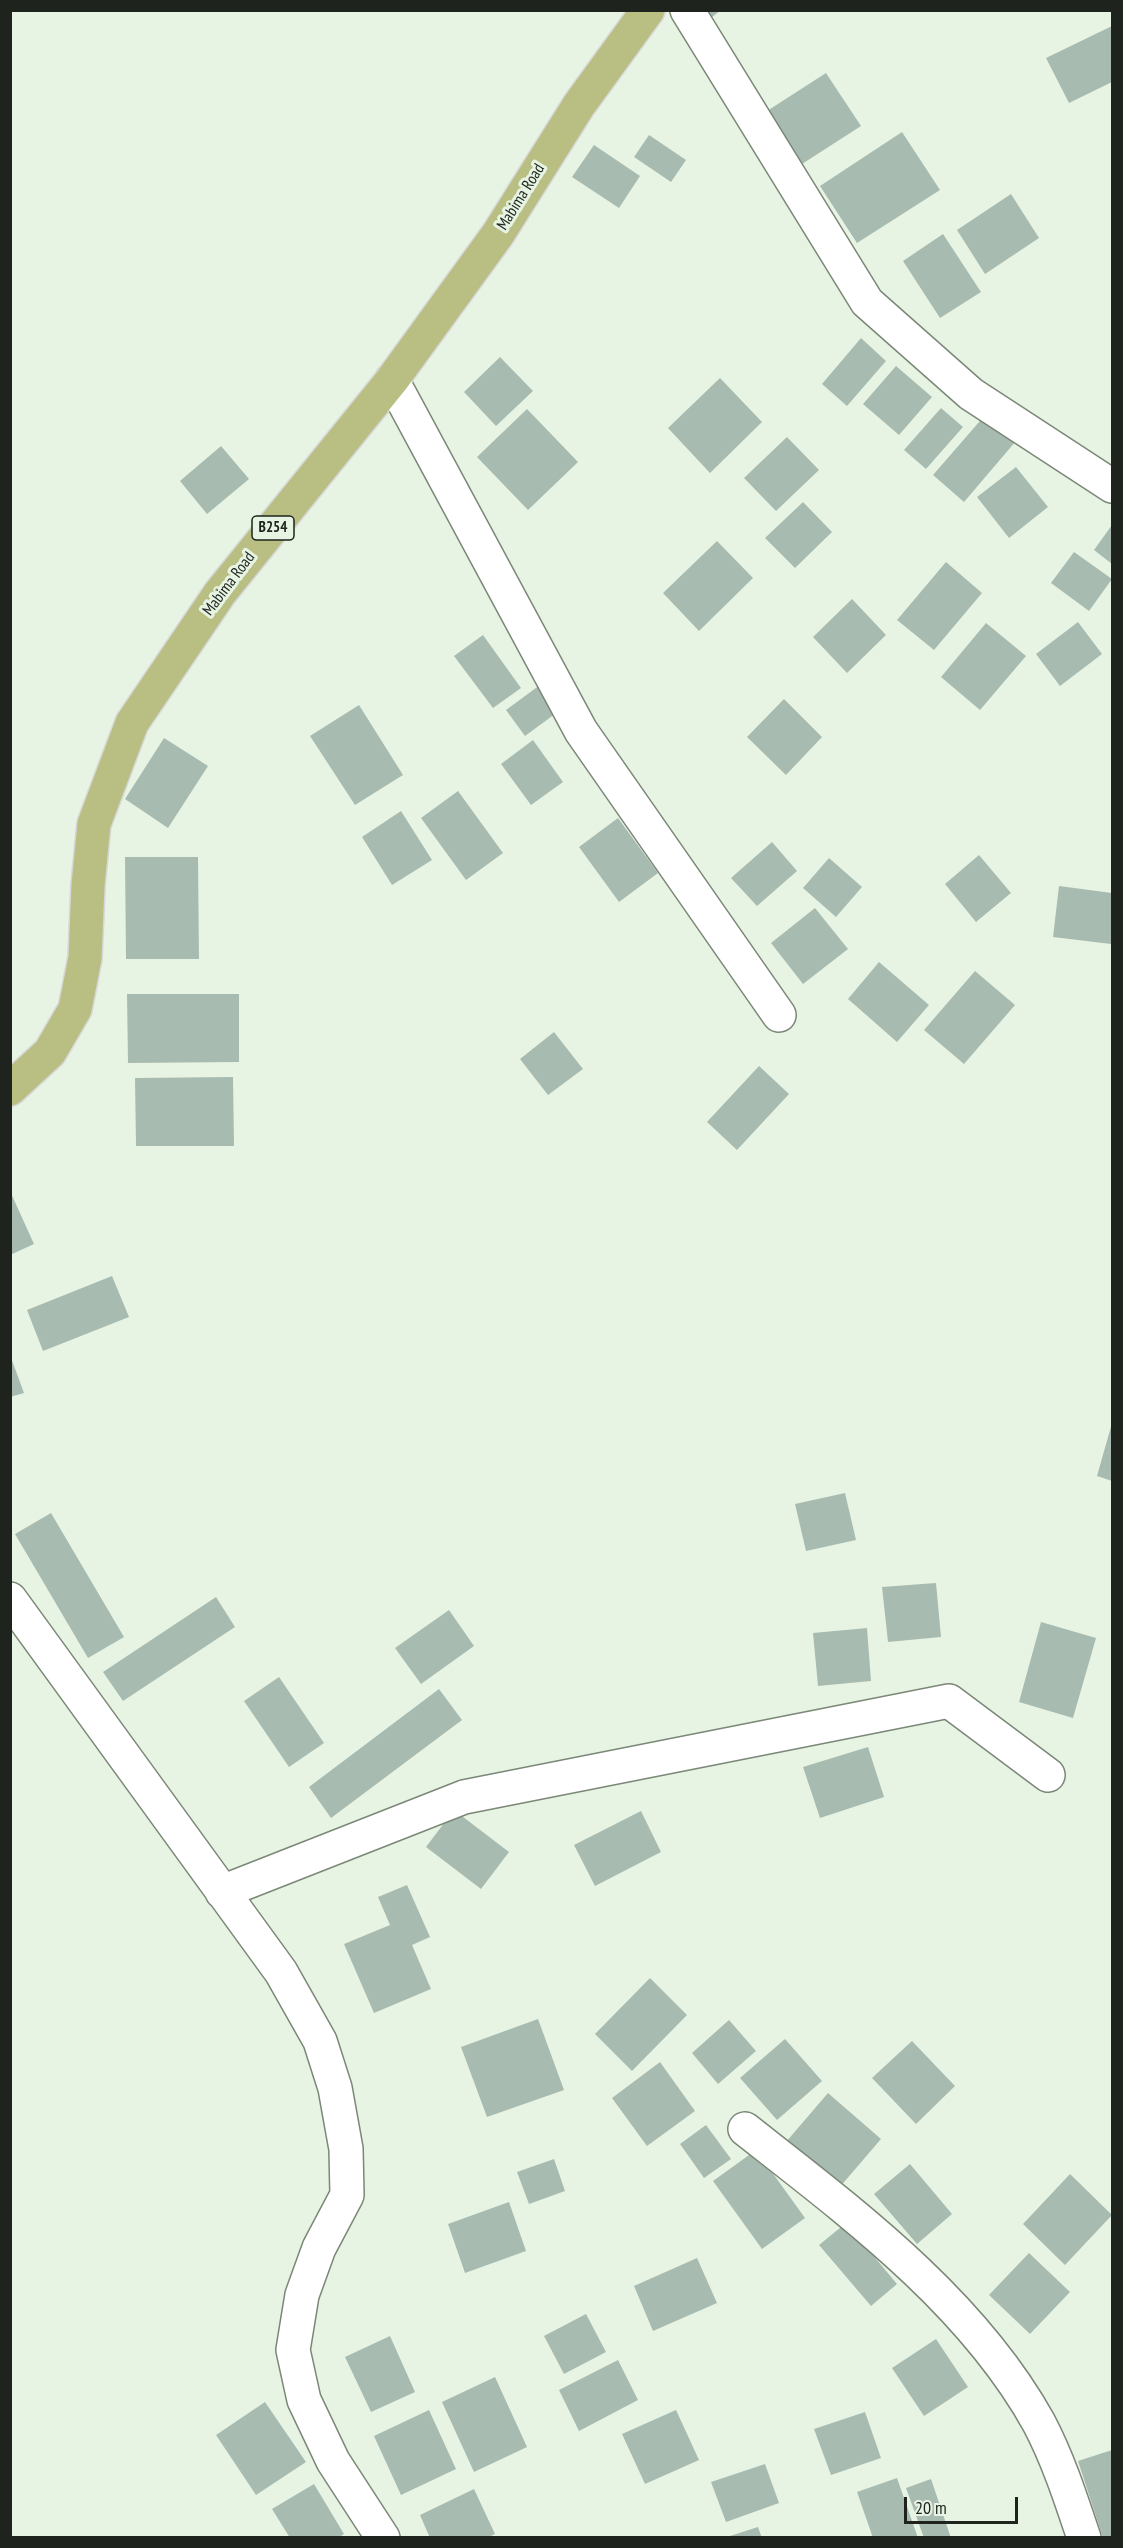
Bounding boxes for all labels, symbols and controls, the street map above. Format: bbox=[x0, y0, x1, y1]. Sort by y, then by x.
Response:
street label: Mabima Road bbox=[493, 160, 549, 234]
road number: B254 bbox=[252, 516, 294, 540]
street label: Mabima Road bbox=[199, 548, 259, 620]
scale bar bbox=[907, 2485, 1021, 2523]
text: 20 m bbox=[915, 2496, 947, 2519]

